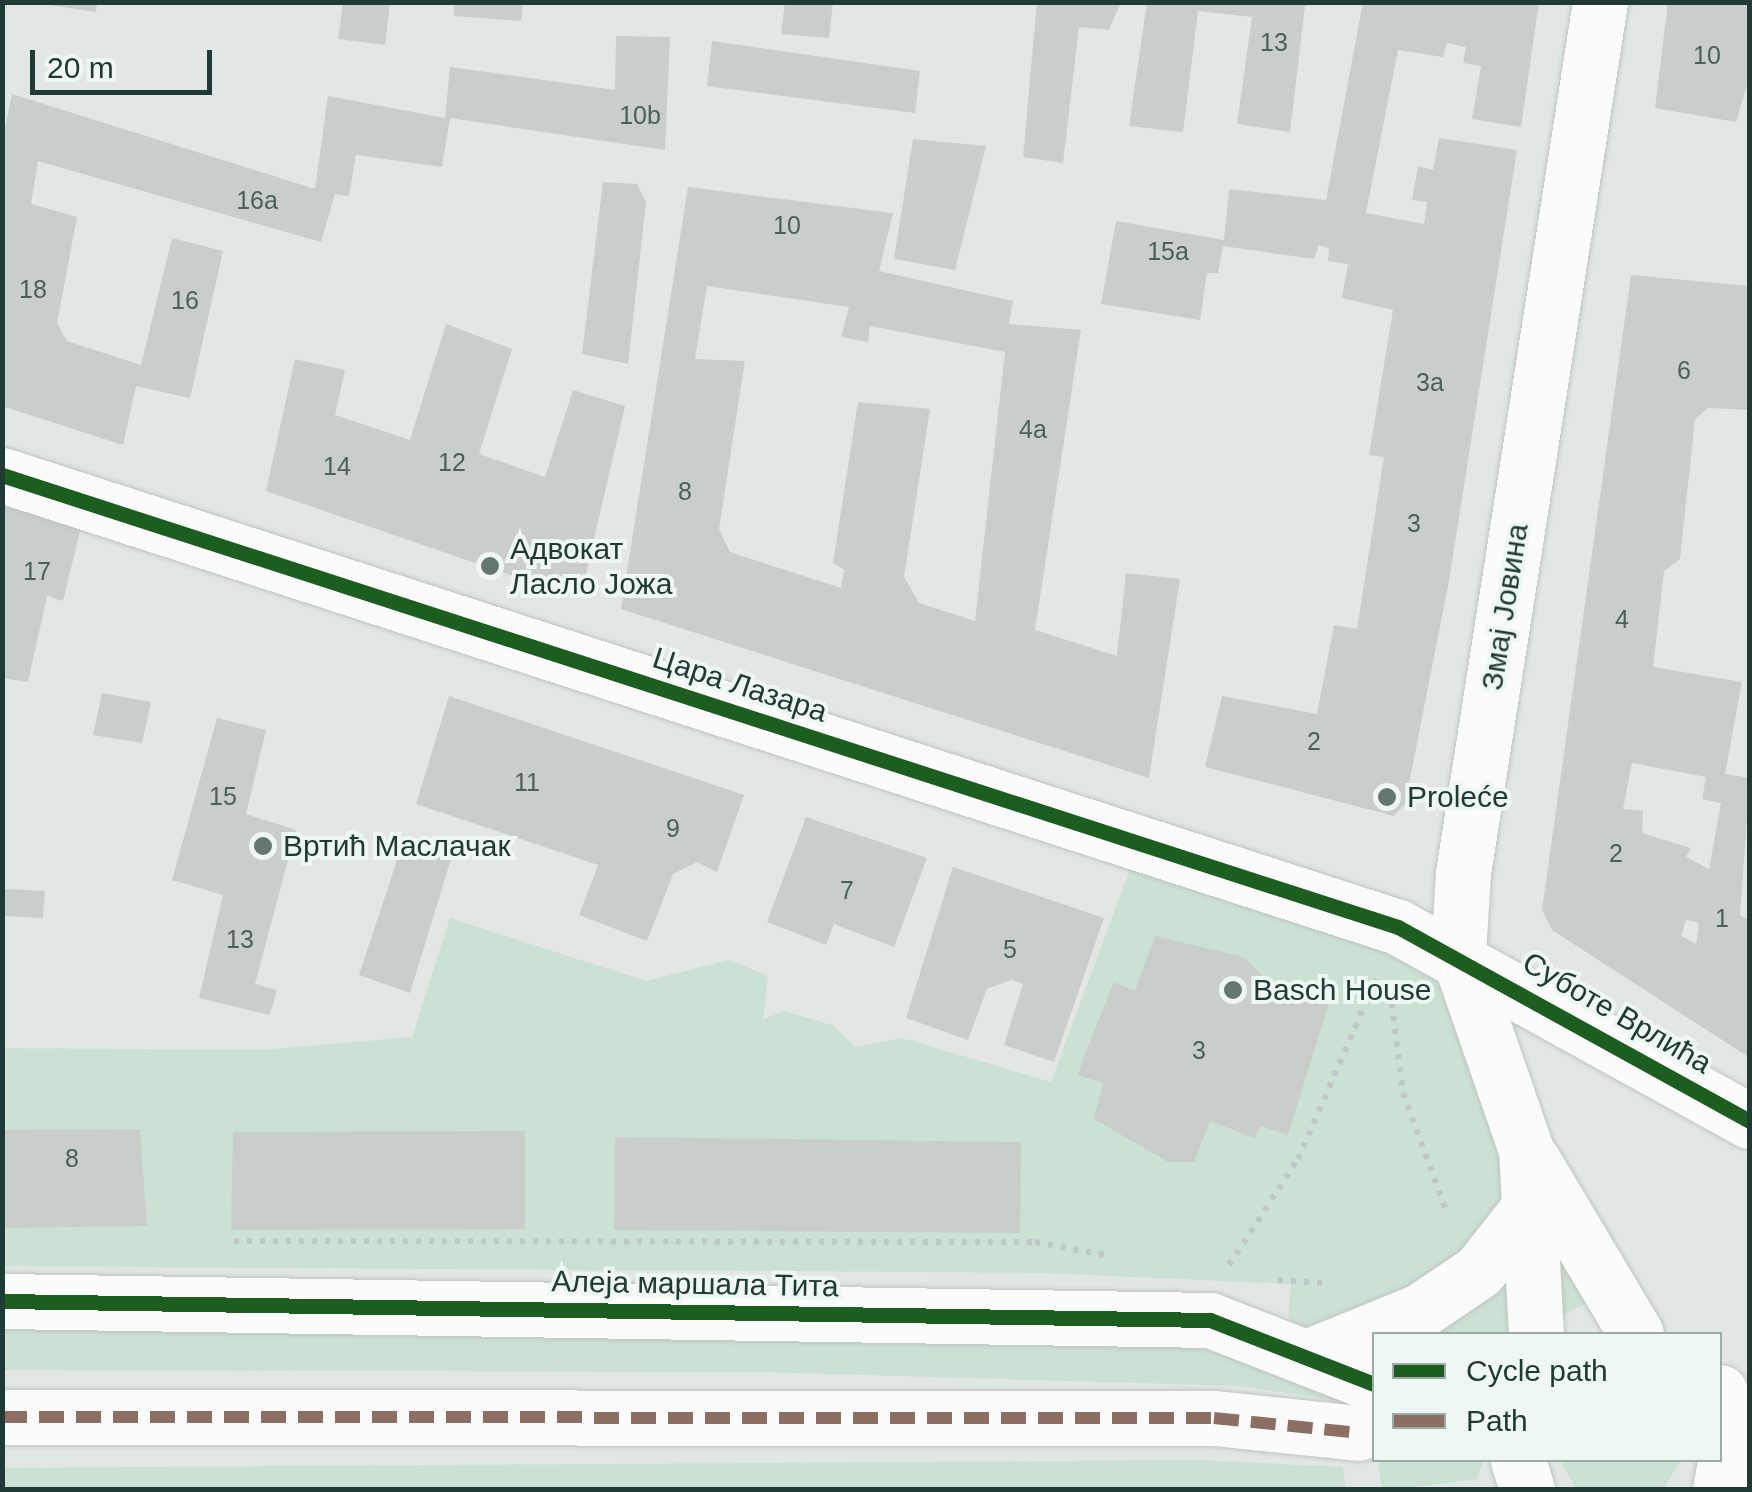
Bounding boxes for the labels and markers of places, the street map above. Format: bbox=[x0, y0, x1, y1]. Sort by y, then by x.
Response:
place label: Адвокат Ласло Јожа bbox=[510, 531, 672, 602]
marker: Адвокат Ласло Јожа bbox=[479, 555, 501, 577]
place label: Proleće bbox=[1407, 779, 1509, 815]
marker: Proleće bbox=[1376, 786, 1398, 808]
place label: Вртић Маслачак bbox=[283, 828, 511, 864]
marker: Вртић Маслачак bbox=[252, 835, 274, 857]
place label: Basch House bbox=[1253, 972, 1431, 1008]
marker: Basch House bbox=[1222, 979, 1244, 1001]

